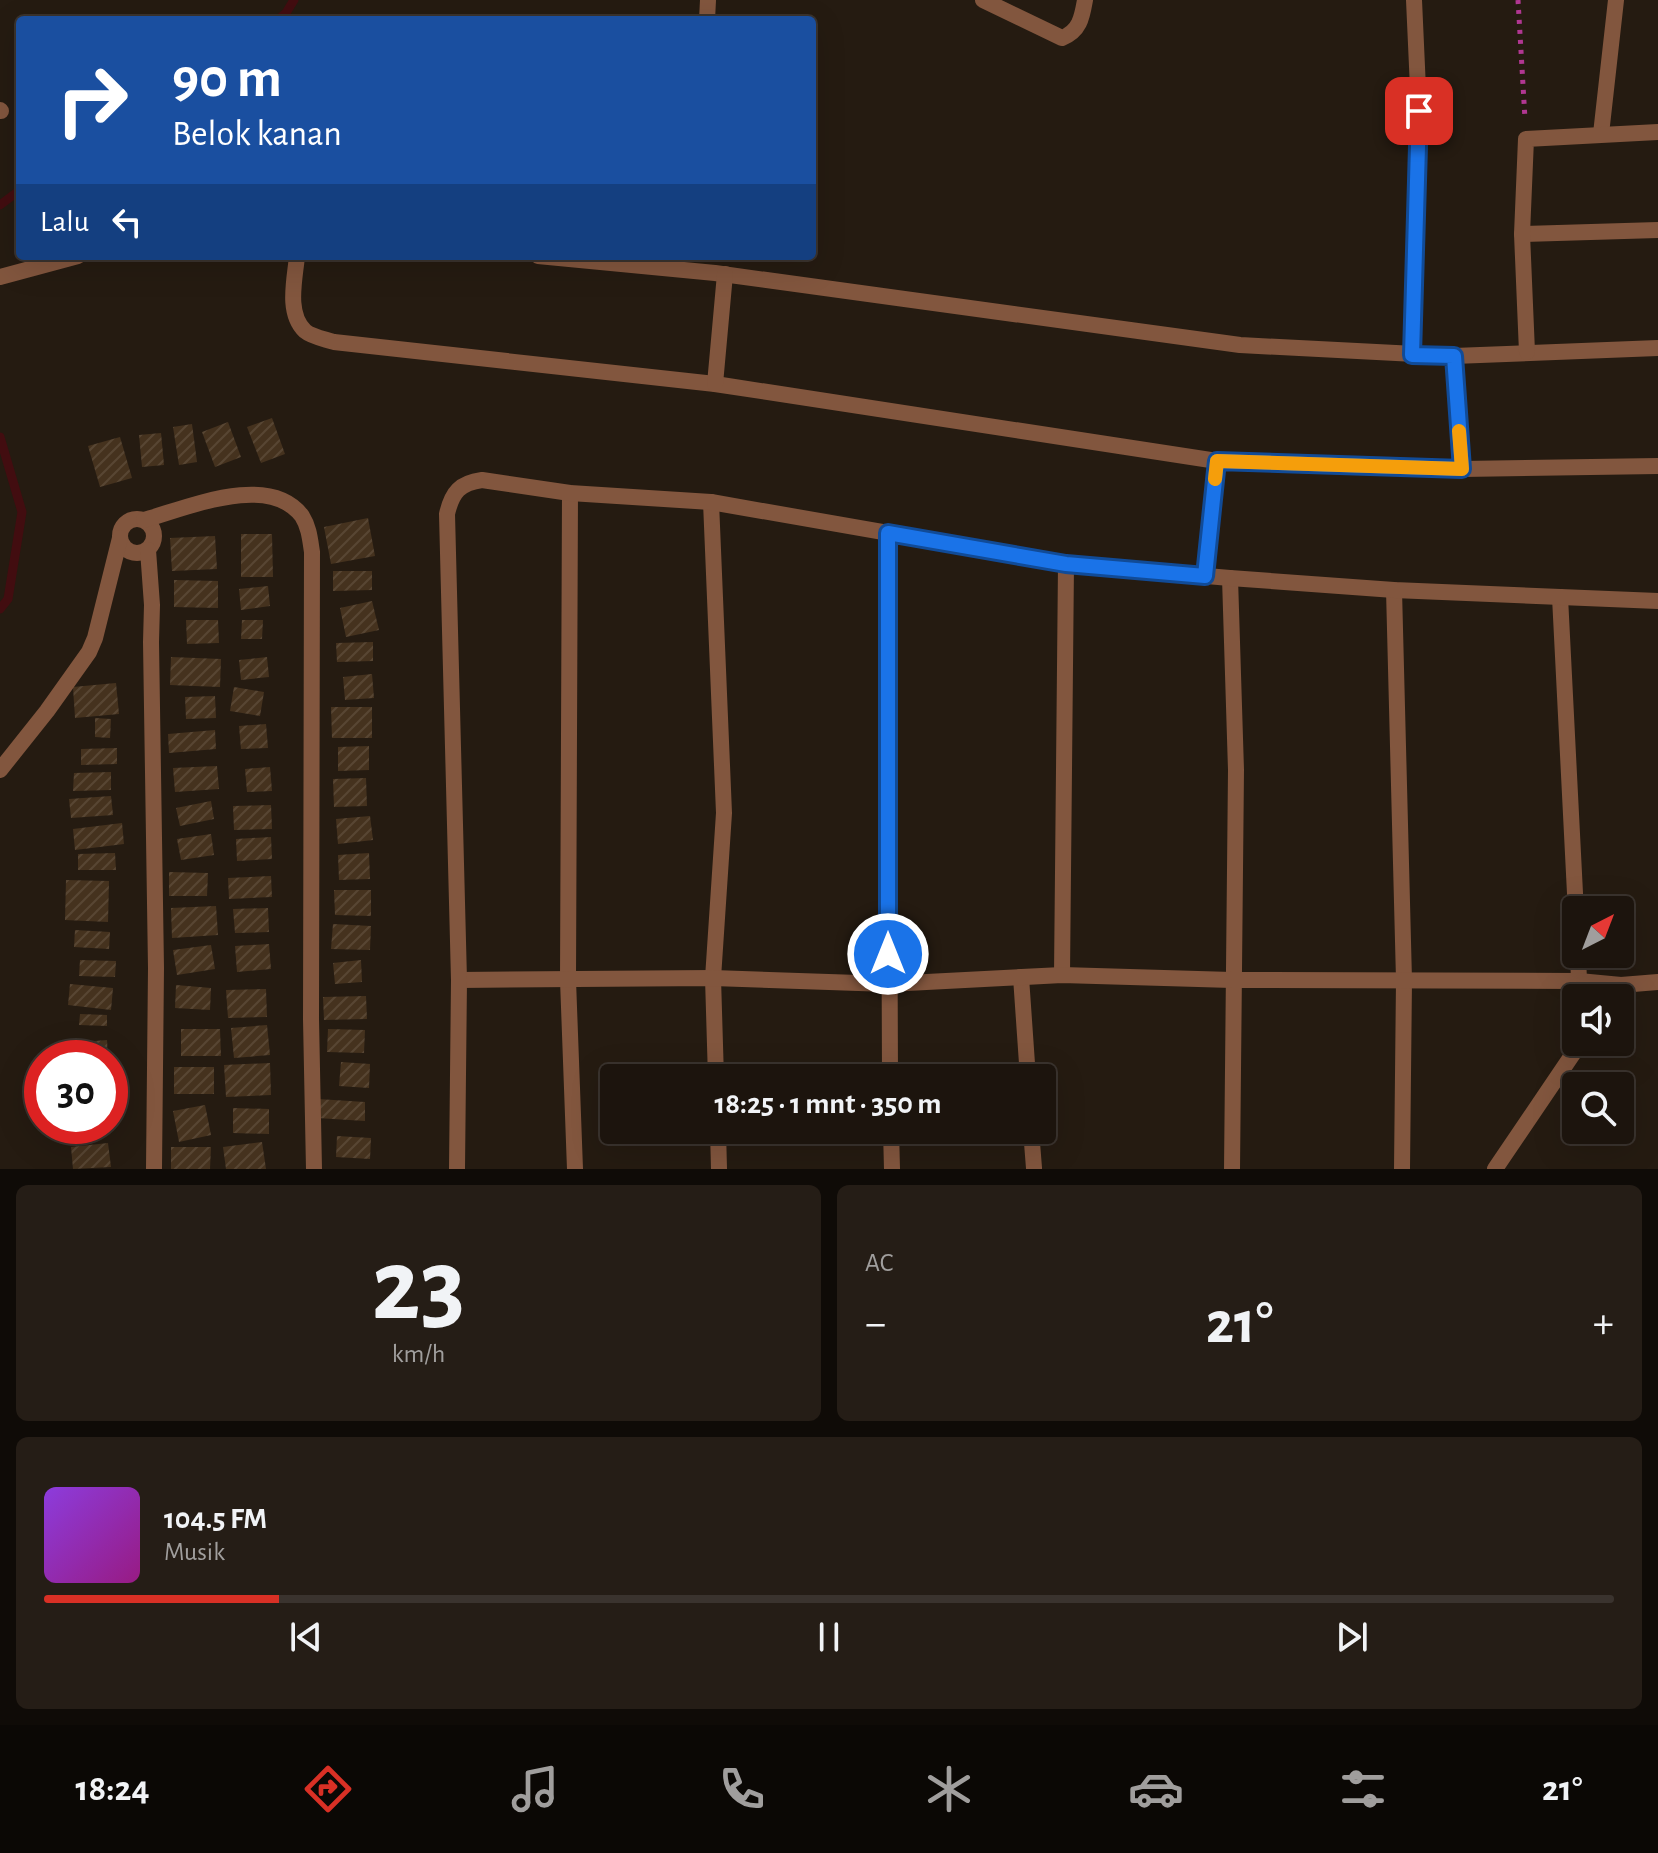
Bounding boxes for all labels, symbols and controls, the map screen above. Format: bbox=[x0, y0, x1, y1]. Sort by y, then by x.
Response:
icon: right bbox=[40, 48, 144, 152]
text: 90 m bbox=[172, 51, 282, 107]
pin bbox=[1385, 77, 1453, 145]
icon: arrive bbox=[1397, 89, 1441, 133]
text: Belok kanan bbox=[172, 116, 342, 152]
icon: left bbox=[105, 200, 149, 244]
text: Lalu bbox=[40, 207, 89, 237]
north arrow bbox=[1562, 896, 1634, 968]
map controls bbox=[1562, 896, 1634, 1144]
position arrow bbox=[846, 912, 930, 996]
button: sound bbox=[1562, 984, 1634, 1056]
speed limit sign: 30 bbox=[24, 1040, 128, 1144]
button: search bbox=[1562, 1072, 1634, 1144]
text: 18:25 · 1 mnt · 350 m bbox=[714, 1089, 942, 1119]
text: 23 bbox=[372, 1235, 465, 1339]
text: AC bbox=[865, 1250, 893, 1276]
text: 21° bbox=[1206, 1294, 1273, 1354]
text: − bbox=[865, 1302, 886, 1346]
text: + bbox=[1593, 1302, 1614, 1346]
text: km/h bbox=[392, 1341, 445, 1367]
text: 104.5 FM bbox=[164, 1504, 267, 1534]
text: Musik bbox=[164, 1539, 225, 1565]
icon: previous bbox=[284, 1615, 328, 1659]
icon: pause bbox=[807, 1615, 851, 1659]
icon: next bbox=[1330, 1615, 1374, 1659]
icon: directions bbox=[300, 1761, 356, 1817]
icon: music bbox=[507, 1761, 563, 1817]
icon: phone bbox=[714, 1761, 770, 1817]
icon: climate bbox=[921, 1761, 977, 1817]
icon: car bbox=[1128, 1761, 1184, 1817]
icon: filters bbox=[1335, 1761, 1391, 1817]
text: 18:24 bbox=[75, 1771, 150, 1807]
text: 21° bbox=[1542, 1771, 1583, 1807]

